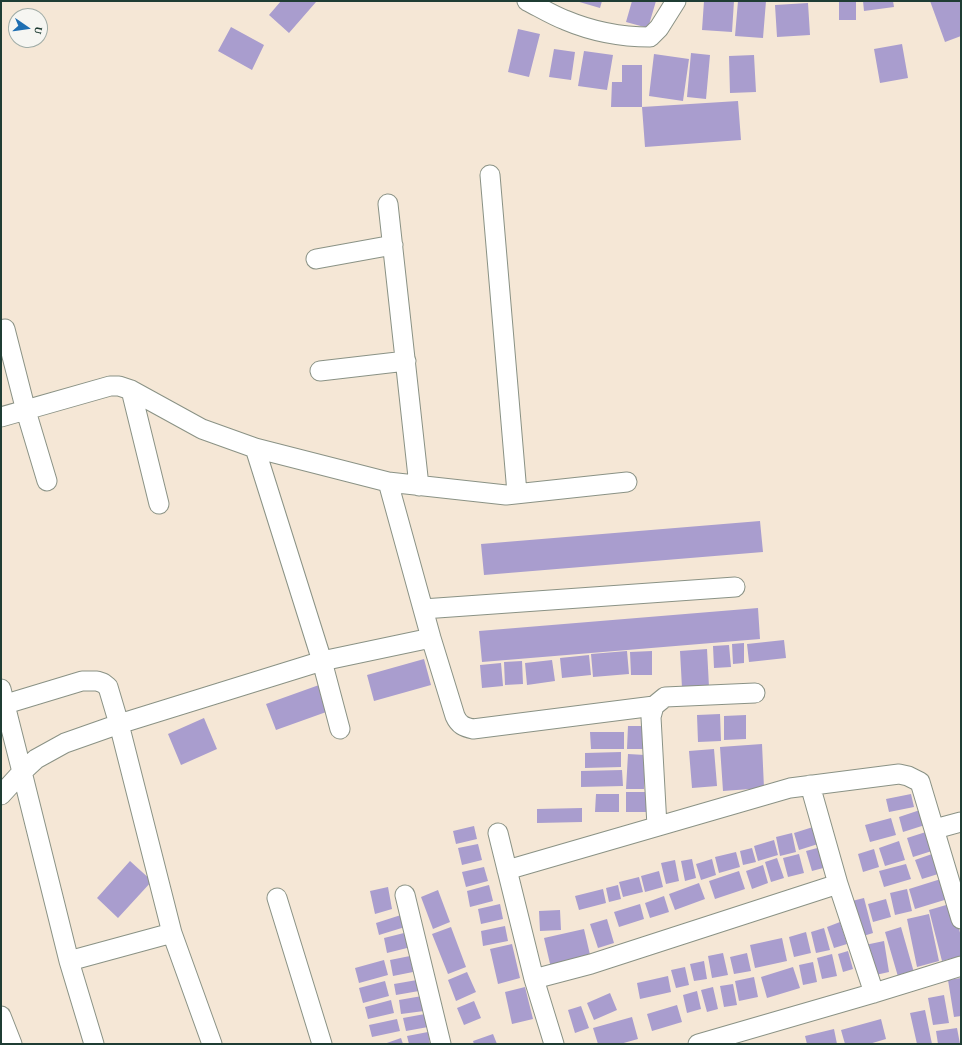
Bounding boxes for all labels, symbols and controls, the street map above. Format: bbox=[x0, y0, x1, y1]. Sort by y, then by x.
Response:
north arrow bbox=[8, 8, 48, 48]
text: U bbox=[30, 25, 47, 36]

